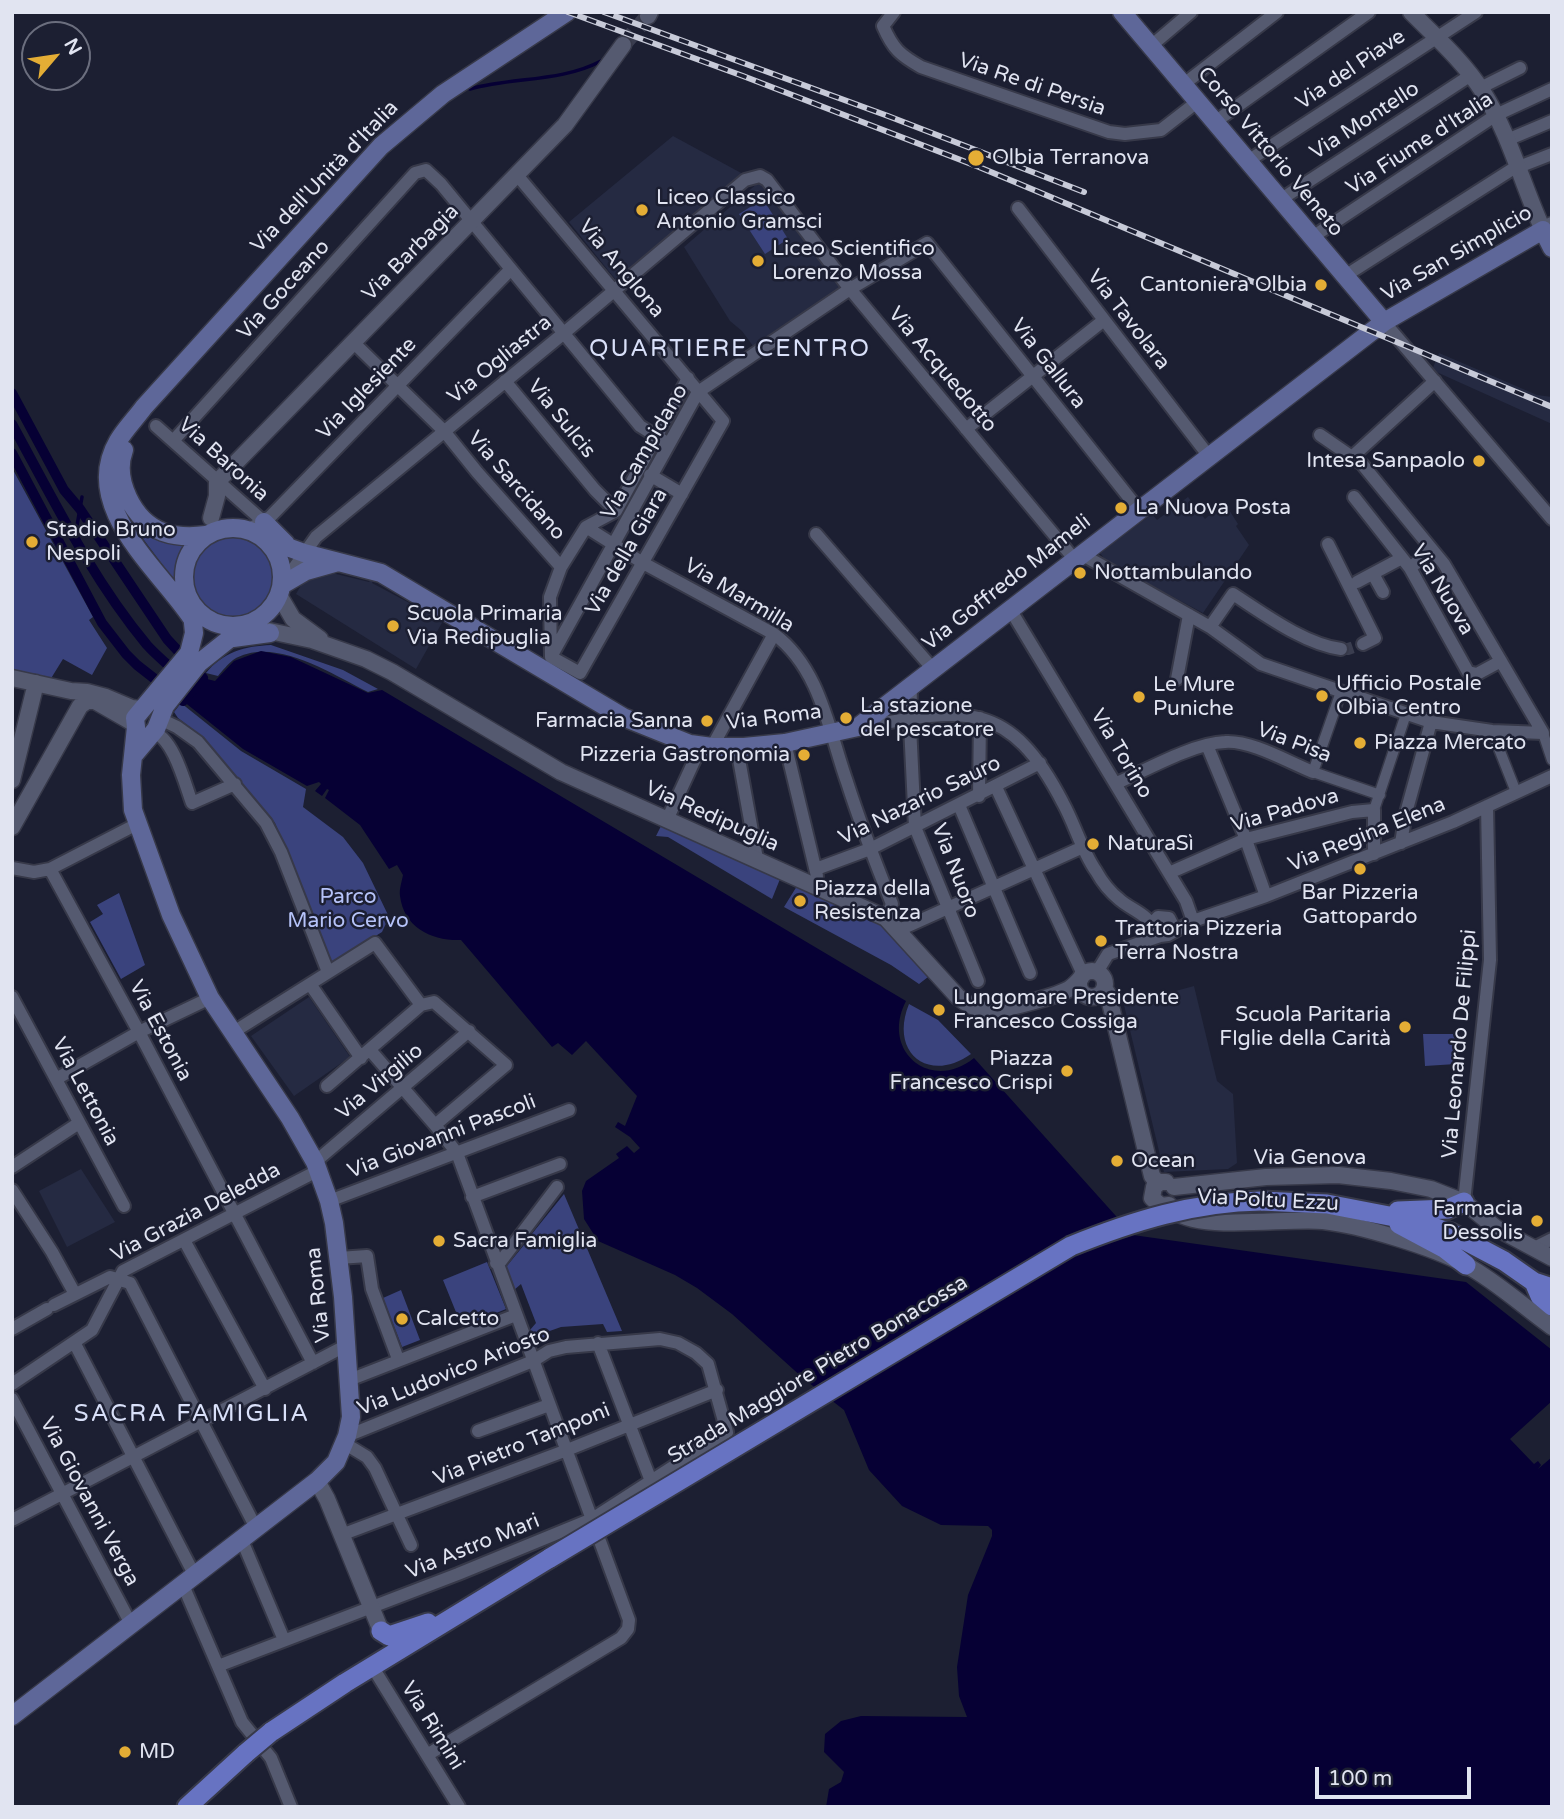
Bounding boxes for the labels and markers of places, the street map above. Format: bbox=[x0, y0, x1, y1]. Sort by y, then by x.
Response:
place label: Olbia Terranova bbox=[992, 145, 1149, 171]
marker: Olbia Terranova bbox=[966, 148, 986, 168]
place label: Liceo Classico Antonio Gramsci bbox=[656, 185, 822, 235]
marker: Liceo Classico Antonio Gramsci bbox=[634, 202, 650, 218]
place label: Liceo Scientifico Lorenzo Mossa bbox=[772, 236, 935, 286]
marker: Liceo Scientifico Lorenzo Mossa bbox=[750, 253, 766, 269]
place label: Cantoniera Olbia bbox=[1140, 272, 1307, 298]
marker: Cantoniera Olbia bbox=[1313, 277, 1329, 293]
place label: Intesa Sanpaolo bbox=[1306, 448, 1465, 474]
marker: Intesa Sanpaolo bbox=[1471, 453, 1487, 469]
place label: La Nuova Posta bbox=[1135, 495, 1291, 521]
marker: La Nuova Posta bbox=[1113, 500, 1129, 516]
place label: Stadio Bruno Nespoli bbox=[46, 517, 176, 567]
marker: Stadio Bruno Nespoli bbox=[24, 534, 40, 550]
place label: Nottambulando bbox=[1094, 560, 1252, 586]
marker: Nottambulando bbox=[1072, 565, 1088, 581]
place label: Scuola Primaria Via Redipuglia bbox=[407, 601, 563, 651]
marker: Scuola Primaria Via Redipuglia bbox=[385, 618, 401, 634]
place label: Ufficio Postale Olbia Centro bbox=[1336, 671, 1482, 721]
place label: Le Mure Puniche bbox=[1153, 672, 1235, 722]
marker: Ufficio Postale Olbia Centro bbox=[1314, 688, 1330, 704]
marker: Le Mure Puniche bbox=[1131, 689, 1147, 705]
place label: La stazione del pescatore bbox=[860, 693, 994, 743]
place label: Farmacia Sanna bbox=[535, 708, 693, 734]
marker: La stazione del pescatore bbox=[838, 710, 854, 726]
marker: Farmacia Sanna bbox=[699, 713, 715, 729]
place label: Piazza Mercato bbox=[1374, 730, 1526, 756]
marker: Piazza Mercato bbox=[1352, 735, 1368, 751]
place label: Pizzeria Gastronomia bbox=[579, 742, 790, 768]
marker: Pizzeria Gastronomia bbox=[796, 747, 812, 763]
place label: NaturaSì bbox=[1107, 831, 1194, 857]
marker: NaturaSì bbox=[1085, 836, 1101, 852]
marker: Bar Pizzeria Gattopardo bbox=[1352, 861, 1368, 877]
place label: Piazza della Resistenza bbox=[814, 876, 931, 926]
place label: Bar Pizzeria Gattopardo bbox=[1302, 880, 1418, 930]
marker: Piazza della Resistenza bbox=[792, 893, 808, 909]
place label: Trattoria Pizzeria Terra Nostra bbox=[1115, 916, 1282, 966]
marker: Trattoria Pizzeria Terra Nostra bbox=[1093, 933, 1109, 949]
place label: Lungomare Presidente Francesco Cossiga bbox=[953, 985, 1179, 1035]
marker: Lungomare Presidente Francesco Cossiga bbox=[931, 1002, 947, 1018]
place label: Scuola Paritaria FIglie della Carità bbox=[1219, 1002, 1391, 1052]
marker: Scuola Paritaria FIglie della Carità bbox=[1397, 1019, 1413, 1035]
place label: Piazza Francesco Crispi bbox=[889, 1046, 1053, 1096]
marker: Piazza Francesco Crispi bbox=[1059, 1063, 1075, 1079]
place label: Ocean bbox=[1131, 1148, 1195, 1174]
marker: Ocean bbox=[1109, 1153, 1125, 1169]
place label: Farmacia Dessolis bbox=[1433, 1196, 1523, 1246]
marker: Farmacia Dessolis bbox=[1529, 1213, 1545, 1229]
place label: Sacra Famiglia bbox=[453, 1228, 597, 1254]
marker: Sacra Famiglia bbox=[431, 1233, 447, 1249]
place label: Calcetto bbox=[416, 1306, 499, 1332]
marker: Calcetto bbox=[394, 1311, 410, 1327]
place label: MD bbox=[139, 1739, 175, 1765]
marker: MD bbox=[117, 1744, 133, 1760]

